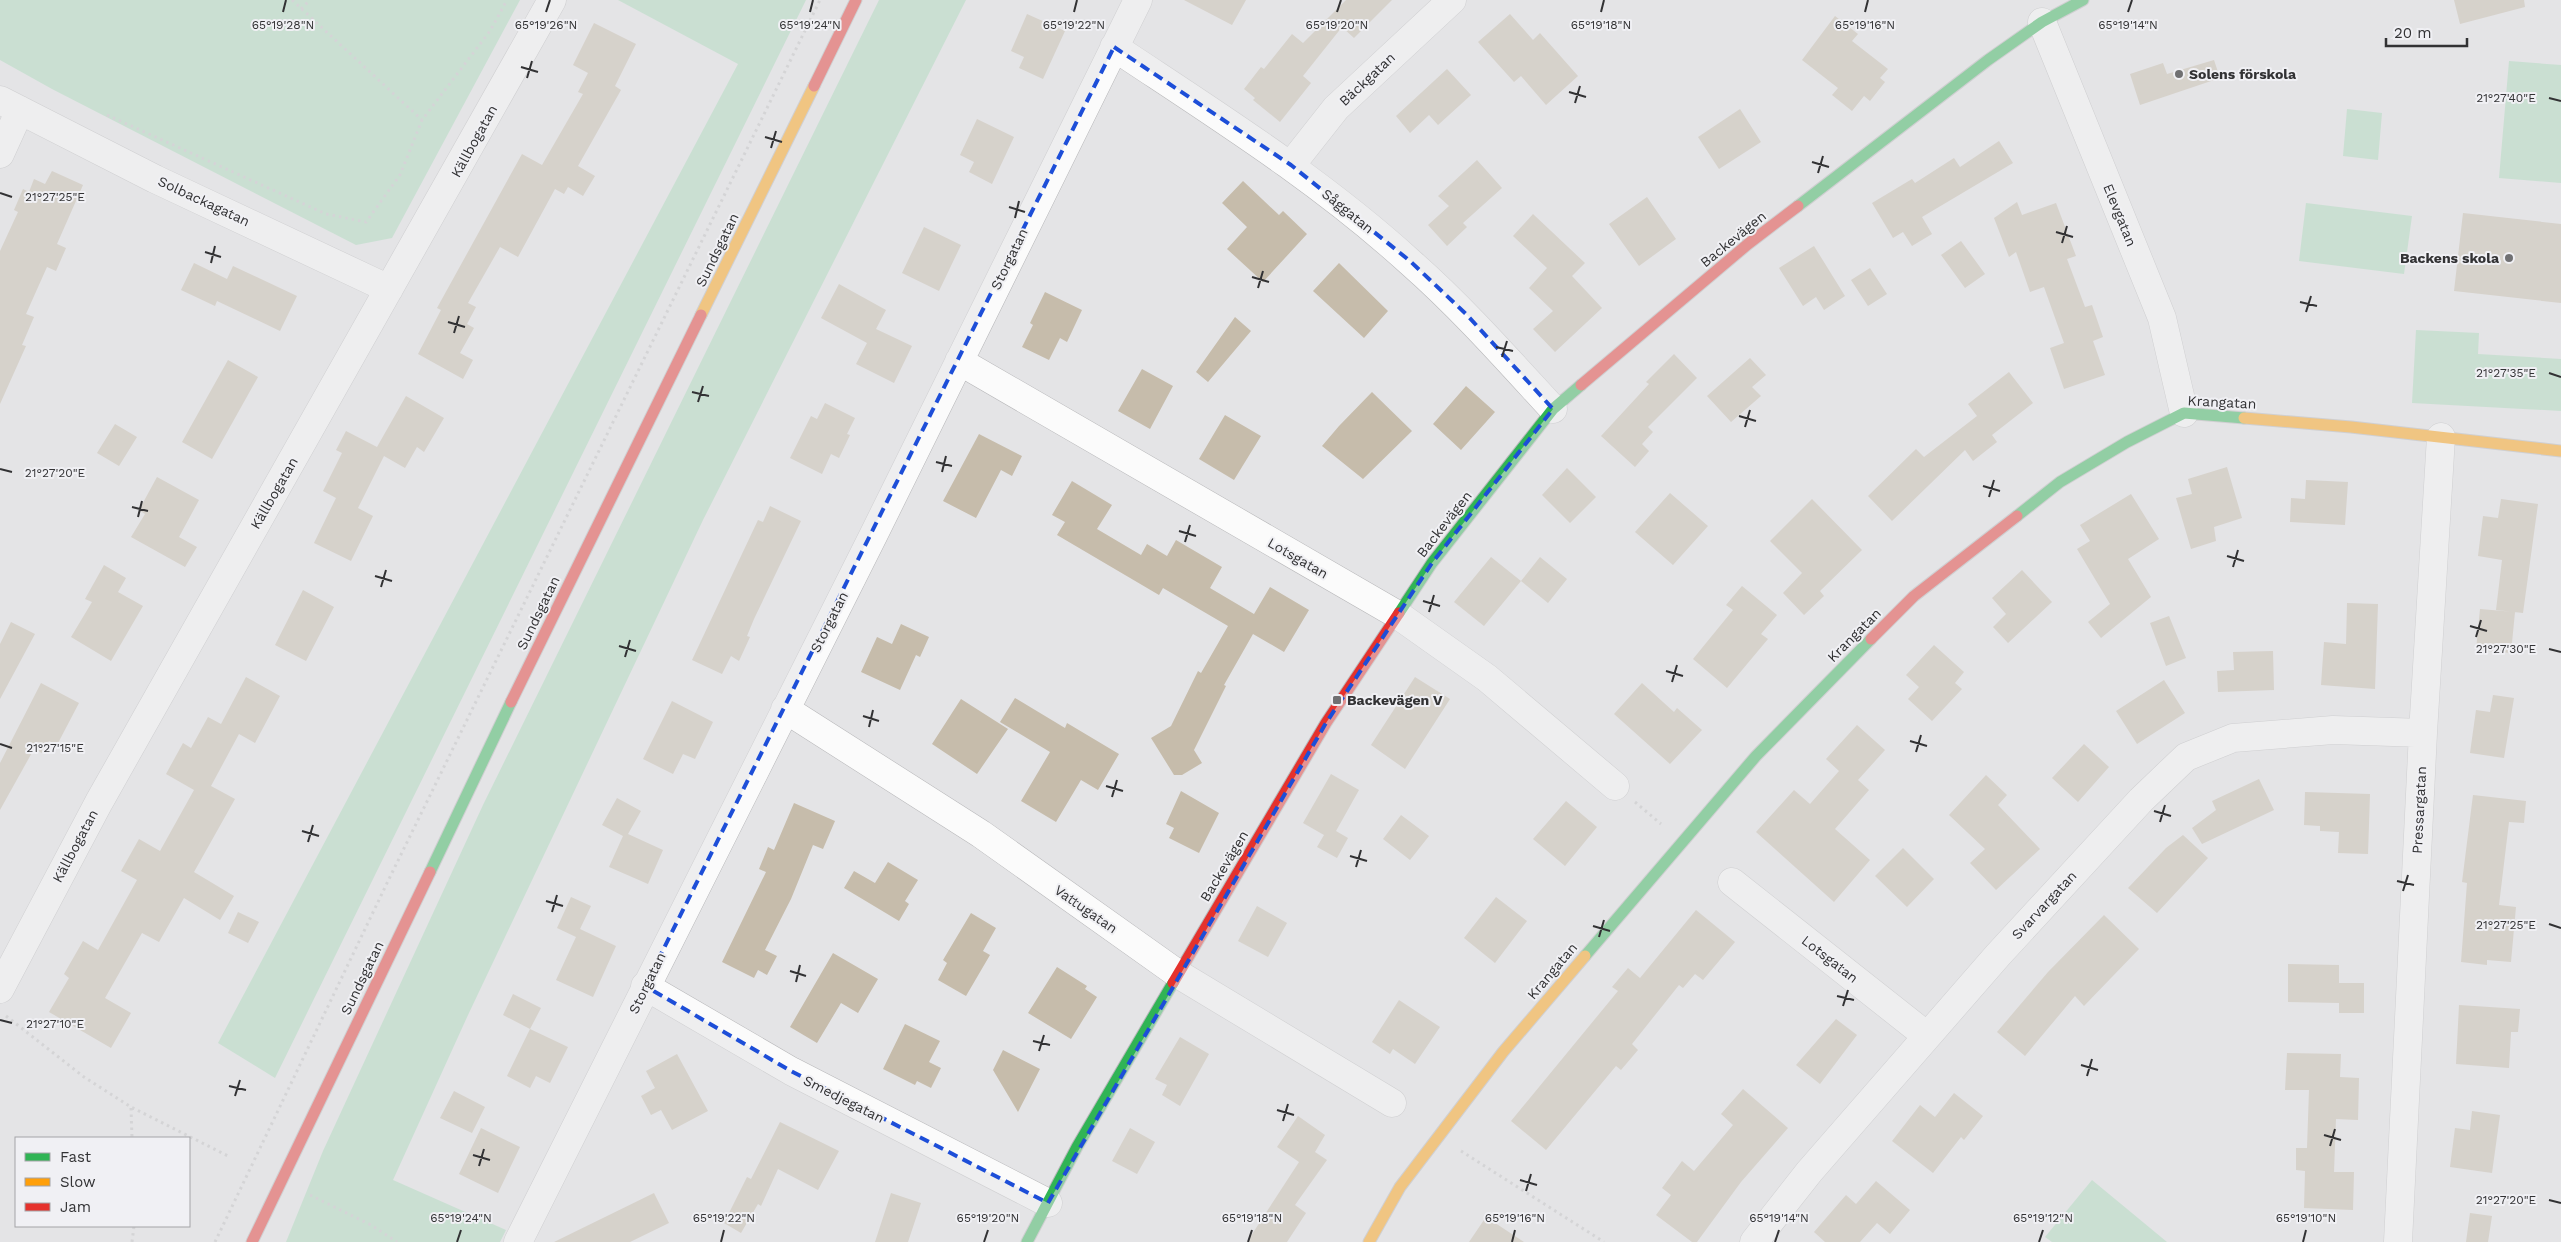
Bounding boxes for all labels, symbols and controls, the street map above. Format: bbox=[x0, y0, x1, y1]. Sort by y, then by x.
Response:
scale bar bbox=[2386, 15, 2467, 47]
text: 65°19'28"N bbox=[252, 18, 314, 32]
text: 65°19'26"N bbox=[515, 18, 577, 32]
text: 65°19'24"N bbox=[779, 18, 841, 32]
text: 65°19'22"N bbox=[1043, 18, 1105, 32]
text: 65°19'20"N bbox=[1306, 18, 1368, 32]
text: 65°19'18"N bbox=[1571, 18, 1631, 32]
text: 65°19'16"N bbox=[1835, 18, 1895, 32]
text: 65°19'14"N bbox=[2098, 18, 2158, 32]
text: 20 m bbox=[2394, 24, 2432, 42]
street label: Bäckgatan bbox=[1336, 49, 1398, 109]
place label: Solens förskola bbox=[2189, 66, 2297, 82]
marker: Solens förskola bbox=[2173, 68, 2185, 80]
text: 21°27'40"E bbox=[2476, 91, 2536, 105]
street label: Källbogatan bbox=[448, 102, 500, 180]
street label: Solbackagatan bbox=[156, 173, 252, 229]
street label: Elevgatan bbox=[2100, 181, 2140, 249]
street label: Såggatan bbox=[1319, 185, 1377, 237]
text: 21°27'25"E bbox=[25, 190, 85, 204]
street label: Backevägen bbox=[1697, 208, 1769, 270]
street label: Sundsgatan bbox=[692, 211, 742, 289]
street label: Storgatan bbox=[987, 226, 1031, 292]
place label: Backens skola bbox=[2400, 250, 2500, 266]
marker: Backens skola bbox=[2503, 252, 2515, 264]
text: 21°27'35"E bbox=[2476, 366, 2536, 380]
street label: Krangatan bbox=[2187, 392, 2257, 412]
street label: Källbogatan bbox=[247, 454, 301, 532]
text: 21°27'20"E bbox=[25, 466, 86, 480]
street label: Backevägen bbox=[1413, 488, 1475, 560]
street label: Lotsgatan bbox=[1265, 534, 1331, 582]
street label: Sundsgatan bbox=[513, 574, 563, 652]
street label: Storgatan bbox=[807, 589, 851, 655]
street label: Krangatan bbox=[1824, 605, 1884, 665]
text: 21°27'30"E bbox=[2476, 642, 2537, 656]
place label: Backevägen V bbox=[1347, 692, 1443, 708]
marker: Backevägen V bbox=[1331, 694, 1343, 706]
text: 21°27'15"E bbox=[26, 741, 84, 755]
street label: Pressargatan bbox=[2409, 766, 2429, 854]
street label: Källbogatan bbox=[49, 807, 101, 885]
street label: Backevägen bbox=[1197, 828, 1251, 904]
street label: Svarvargatan bbox=[2008, 868, 2080, 942]
street label: Vattugatan bbox=[1052, 882, 1120, 936]
text: 21°27'25"E bbox=[2476, 918, 2536, 932]
street label: Lotsgatan bbox=[1799, 932, 1861, 986]
street label: Sundsgatan bbox=[337, 939, 387, 1017]
street label: Krangatan bbox=[1524, 939, 1580, 1003]
street label: Storgatan bbox=[625, 950, 669, 1016]
text: 21°27'10"E bbox=[26, 1017, 84, 1031]
street label: Smedjegatan bbox=[801, 1072, 887, 1126]
legend bbox=[15, 1137, 190, 1227]
text: Fast bbox=[60, 1148, 92, 1166]
text: Slow bbox=[60, 1173, 96, 1191]
text: 21°27'20"E bbox=[2476, 1193, 2537, 1207]
text: Jam bbox=[60, 1198, 91, 1216]
text: 65°19'24"N bbox=[430, 1211, 492, 1225]
text: 65°19'22"N bbox=[693, 1211, 755, 1225]
text: 65°19'20"N bbox=[957, 1211, 1019, 1225]
text: 65°19'18"N bbox=[1222, 1211, 1282, 1225]
text: 65°19'16"N bbox=[1485, 1211, 1545, 1225]
text: 65°19'14"N bbox=[1749, 1211, 1809, 1225]
text: 65°19'12"N bbox=[2013, 1211, 2073, 1225]
text: 65°19'10"N bbox=[2276, 1211, 2336, 1225]

